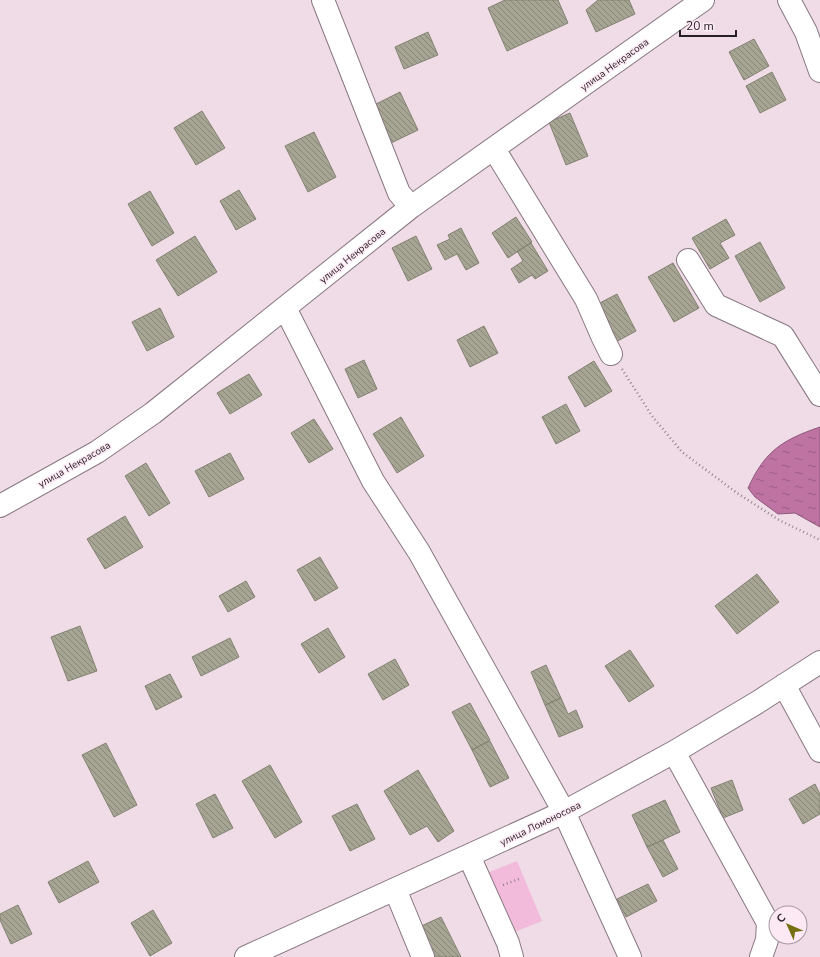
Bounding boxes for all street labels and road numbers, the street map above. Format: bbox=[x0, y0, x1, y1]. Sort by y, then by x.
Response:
street label: улица Некрасова bbox=[578, 35, 652, 94]
street label: улица Некрасова bbox=[317, 225, 389, 287]
street label: улица Некрасова bbox=[36, 438, 113, 491]
street label: улица Ломоносова bbox=[498, 798, 583, 850]

